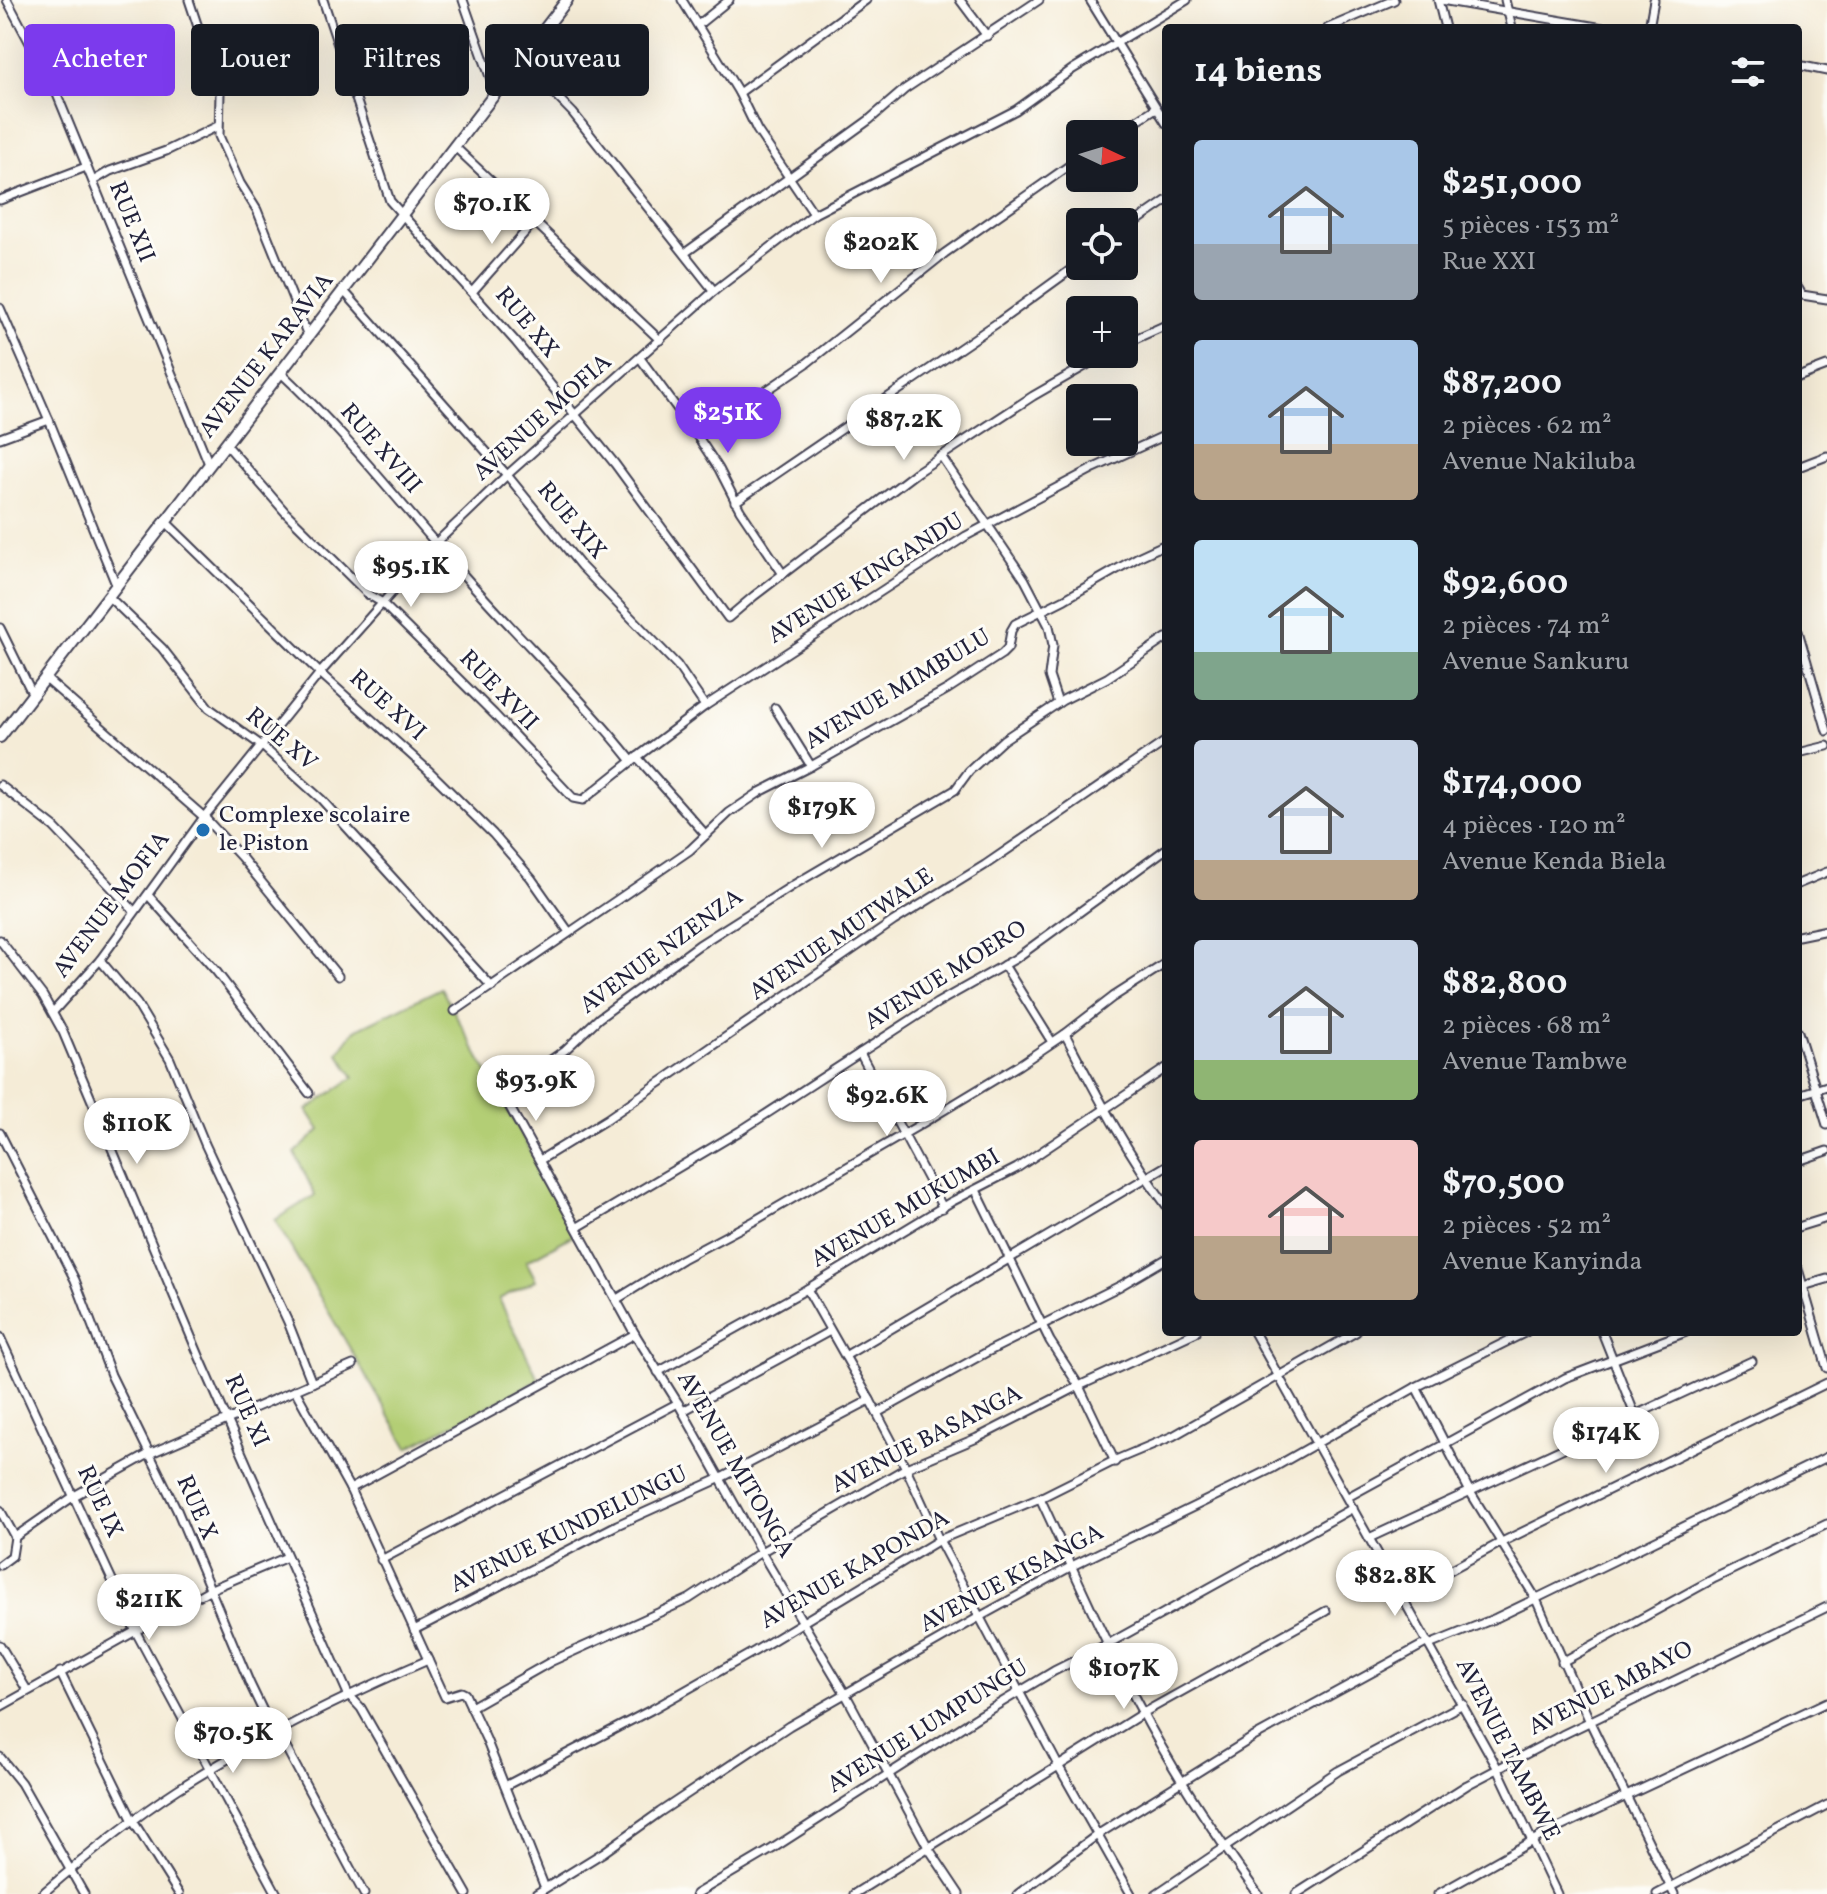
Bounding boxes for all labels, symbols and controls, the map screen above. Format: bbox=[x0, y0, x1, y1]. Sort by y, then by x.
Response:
chip: Acheter bbox=[24, 24, 175, 96]
chip: Louer bbox=[191, 24, 319, 96]
chip: Filtres bbox=[335, 24, 469, 96]
chip: Nouveau bbox=[485, 24, 649, 96]
text: 14 biens bbox=[1194, 49, 1322, 96]
icon: filters bbox=[1726, 50, 1770, 94]
north arrow bbox=[1066, 120, 1138, 192]
map controls bbox=[1066, 120, 1138, 456]
text: $251,000 bbox=[1442, 161, 1582, 208]
icon: home bbox=[1258, 172, 1354, 268]
street label: RUE XII bbox=[99, 176, 163, 268]
pin: $70.1K bbox=[427, 178, 557, 246]
text: $70.1K bbox=[453, 186, 531, 222]
button: locate bbox=[1066, 208, 1138, 280]
text: 5 pièces · 153 m² bbox=[1442, 208, 1619, 244]
pin: $202K bbox=[825, 217, 937, 285]
text: $202K bbox=[843, 225, 919, 261]
text: Rue XXI bbox=[1442, 244, 1536, 280]
street label: AVENUE KARAVIA bbox=[191, 266, 343, 446]
street label: RUE XX bbox=[486, 280, 566, 366]
button: + bbox=[1066, 296, 1138, 368]
street label: AVENUE MOFIA bbox=[466, 346, 620, 490]
text: $87,200 bbox=[1442, 361, 1562, 408]
icon: home bbox=[1258, 372, 1354, 468]
button: − bbox=[1066, 384, 1138, 456]
pin: $251K bbox=[672, 387, 784, 455]
pin: $87.2K bbox=[839, 394, 969, 462]
text: $251K bbox=[693, 395, 763, 431]
street label: RUE XVIII bbox=[331, 396, 429, 502]
text: $87.2K bbox=[865, 402, 943, 438]
text: 2 pièces · 62 m² bbox=[1442, 408, 1612, 444]
text: Avenue Nakiluba bbox=[1442, 444, 1636, 480]
street label: RUE XIX bbox=[528, 475, 614, 567]
street label: AVENUE KINGANDU bbox=[761, 505, 971, 653]
pin: $95.1K bbox=[346, 541, 476, 609]
text: $95.1K bbox=[372, 549, 450, 585]
text: $92,600 bbox=[1442, 561, 1568, 608]
icon: home bbox=[1258, 572, 1354, 668]
text: 2 pièces · 74 m² bbox=[1442, 608, 1610, 644]
street label: AVENUE MIMBULU bbox=[799, 621, 997, 759]
street label: RUE XVII bbox=[451, 643, 545, 739]
text: Avenue Sankuru bbox=[1442, 644, 1629, 680]
street label: RUE XVI bbox=[341, 662, 433, 750]
street label: RUE XV bbox=[238, 700, 324, 780]
text: $174,000 bbox=[1442, 761, 1582, 808]
icon: home bbox=[1258, 772, 1354, 868]
pin: $179K bbox=[766, 782, 878, 850]
text: $179K bbox=[787, 790, 857, 826]
place label: Complexe scolaire le Piston bbox=[219, 799, 410, 861]
text: 4 pièces · 120 m² bbox=[1442, 808, 1626, 844]
marker: Complexe scolaire le Piston bbox=[194, 821, 212, 839]
street label: AVENUE MOFIA bbox=[45, 824, 179, 986]
text: Avenue Kenda Biela bbox=[1442, 844, 1667, 880]
street label: AVENUE MUTWALE bbox=[743, 860, 941, 1010]
street label: AVENUE NZENZA bbox=[573, 881, 751, 1023]
street label: AVENUE MOERO bbox=[858, 912, 1034, 1040]
text: $82,800 bbox=[1442, 961, 1567, 1008]
icon: home bbox=[1258, 972, 1354, 1068]
text: 2 pièces · 68 m² bbox=[1442, 1008, 1611, 1044]
text: Avenue Tambwe bbox=[1442, 1044, 1627, 1080]
pin: $93.9K bbox=[471, 1055, 601, 1123]
text: $93.9K bbox=[495, 1063, 577, 1099]
pin: $92.6K bbox=[822, 1070, 952, 1138]
text: $92.6K bbox=[846, 1078, 928, 1114]
pin: $110K bbox=[81, 1098, 193, 1166]
text: $110K bbox=[102, 1106, 172, 1142]
street label: AVENUE MUKUMBI bbox=[805, 1141, 1007, 1277]
text: $70,500 bbox=[1442, 1161, 1565, 1208]
icon: home bbox=[1258, 1172, 1354, 1268]
text: 2 pièces · 52 m² bbox=[1442, 1208, 1611, 1244]
text: Avenue Kanyinda bbox=[1442, 1244, 1642, 1280]
street label: AVENUE MITONGA bbox=[668, 1365, 802, 1565]
street label: RUE XI bbox=[215, 1369, 277, 1453]
street label: AVENUE BASANGA bbox=[826, 1377, 1028, 1503]
pin: $174K bbox=[1550, 1407, 1662, 1475]
text: $174K bbox=[1571, 1415, 1641, 1451]
street label: AVENUE KUNDELUNGU bbox=[445, 1458, 693, 1602]
street label: RUE IX bbox=[67, 1460, 131, 1544]
street label: RUE X bbox=[167, 1470, 225, 1546]
street label: AVENUE KAPONDA bbox=[754, 1502, 956, 1638]
street label: AVENUE KISANGA bbox=[914, 1516, 1110, 1642]
pin: $82.8K bbox=[1330, 1550, 1460, 1618]
text: $82.8K bbox=[1354, 1558, 1436, 1594]
pin: $211K bbox=[93, 1574, 205, 1642]
text: $211K bbox=[115, 1582, 183, 1618]
street label: AVENUE MBAYO bbox=[1523, 1633, 1699, 1745]
pin: $107K bbox=[1068, 1643, 1180, 1711]
street label: AVENUE LUMPUNGU bbox=[821, 1651, 1035, 1803]
text: $107K bbox=[1088, 1651, 1160, 1687]
street label: AVENUE TAMBWE bbox=[1446, 1653, 1568, 1847]
pin: $70.5K bbox=[168, 1707, 298, 1775]
text: $70.5K bbox=[193, 1715, 273, 1751]

